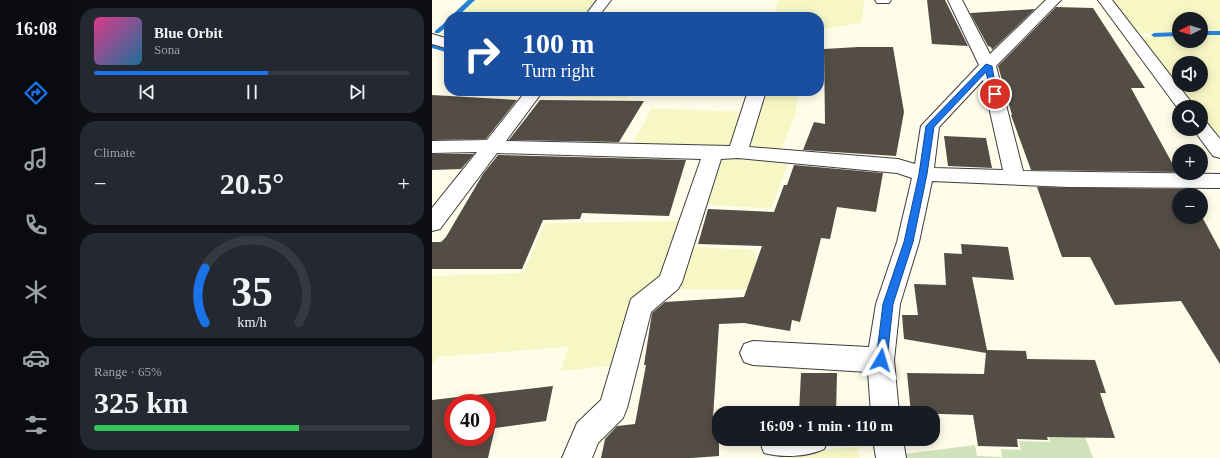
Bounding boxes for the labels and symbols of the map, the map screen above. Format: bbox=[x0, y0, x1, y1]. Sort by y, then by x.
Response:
north arrow bbox=[1172, 12, 1208, 48]
pin bbox=[978, 77, 1012, 111]
position arrow bbox=[860, 339, 902, 381]
speed limit sign: 40 bbox=[444, 394, 496, 446]

